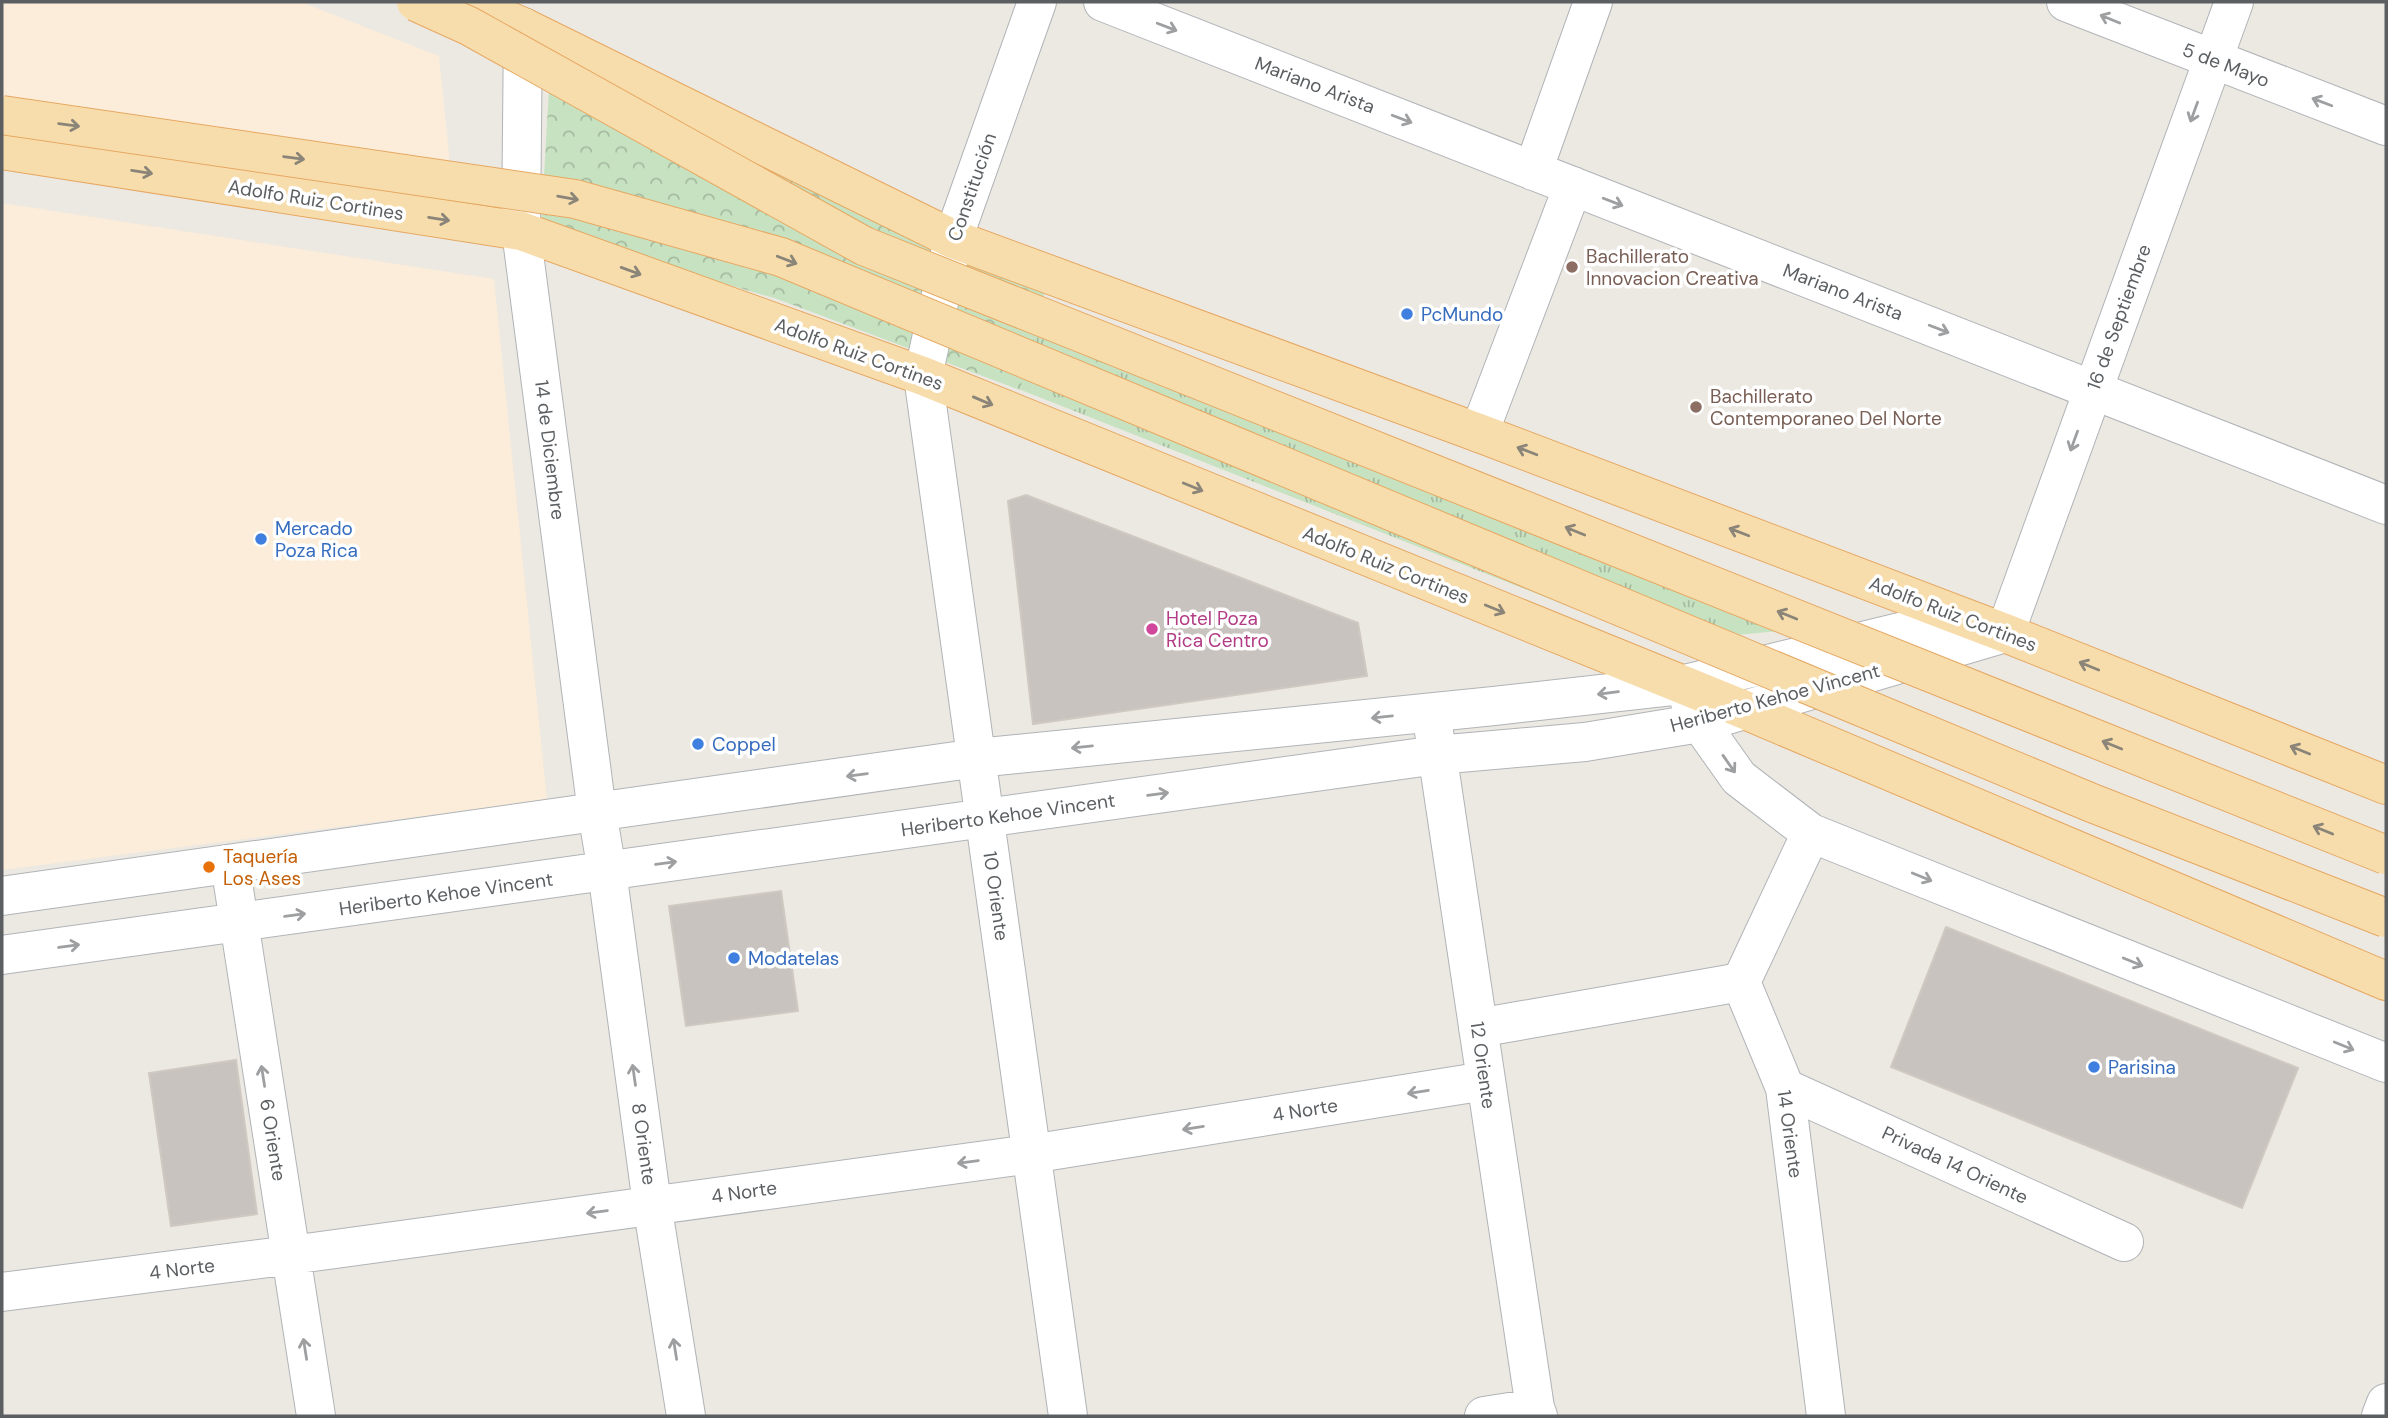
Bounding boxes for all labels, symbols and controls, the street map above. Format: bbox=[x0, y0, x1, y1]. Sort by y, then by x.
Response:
one-way arrow bbox=[2100, 12, 2122, 25]
one-way arrow bbox=[1156, 21, 1177, 34]
street label: 5 de Mayo bbox=[2179, 37, 2273, 93]
street label: Mariano Arista bbox=[1251, 51, 1379, 119]
one-way arrow bbox=[2312, 94, 2334, 107]
one-way arrow bbox=[2187, 100, 2199, 122]
one-way arrow bbox=[1390, 113, 1412, 126]
one-way arrow bbox=[57, 119, 80, 132]
street label: Constitución bbox=[942, 130, 1002, 244]
one-way arrow bbox=[283, 151, 305, 164]
one-way arrow bbox=[130, 166, 153, 179]
street label: Adolfo Ruiz Cortines bbox=[226, 174, 406, 226]
one-way arrow bbox=[556, 192, 579, 205]
one-way arrow bbox=[1602, 196, 1624, 209]
one-way arrow bbox=[427, 213, 450, 226]
street label: 16 de Septiembre bbox=[2081, 241, 2157, 393]
place label: Bachillerato Innovacion Creativa bbox=[1586, 244, 1759, 291]
one-way arrow bbox=[775, 254, 797, 267]
street label: Mariano Arista bbox=[1779, 258, 1907, 326]
marker: Bachillerato Innovacion Creativa bbox=[1564, 259, 1580, 275]
one-way arrow bbox=[620, 266, 642, 278]
place label: PcMundo bbox=[1421, 302, 1503, 327]
marker: PcMundo bbox=[1399, 306, 1415, 322]
street label: Adolfo Ruiz Cortines bbox=[771, 312, 947, 396]
one-way arrow bbox=[1928, 324, 1950, 337]
street label: 14 de Diciembre bbox=[529, 379, 571, 521]
place label: Bachillerato Contemporaneo Del Norte bbox=[1710, 384, 1942, 431]
one-way arrow bbox=[971, 395, 993, 408]
marker: Bachillerato Contemporaneo Del Norte bbox=[1688, 399, 1704, 415]
one-way arrow bbox=[2067, 429, 2080, 451]
one-way arrow bbox=[1516, 443, 1538, 456]
one-way arrow bbox=[1182, 481, 1203, 494]
place label: Mercado Poza Rica bbox=[275, 516, 358, 563]
street label: Adolfo Ruiz Cortines bbox=[1299, 520, 1473, 610]
one-way arrow bbox=[1565, 523, 1587, 536]
one-way arrow bbox=[1729, 524, 1751, 537]
marker: Mercado Poza Rica bbox=[253, 531, 269, 547]
street label: Adolfo Ruiz Cortines bbox=[1866, 571, 2040, 657]
one-way arrow bbox=[1483, 604, 1505, 617]
place label: Hotel Poza Rica Centro bbox=[1166, 606, 1269, 653]
one-way arrow bbox=[1776, 608, 1798, 621]
marker: Hotel Poza Rica Centro bbox=[1144, 621, 1160, 637]
street label: Heriberto Kehoe Vincent bbox=[1667, 658, 1883, 738]
one-way arrow bbox=[2078, 659, 2100, 672]
one-way arrow bbox=[1597, 686, 1620, 699]
one-way arrow bbox=[1371, 711, 1394, 724]
place label: Coppel bbox=[712, 732, 776, 757]
marker: Coppel bbox=[690, 736, 706, 752]
one-way arrow bbox=[2101, 738, 2123, 751]
one-way arrow bbox=[1071, 741, 1094, 754]
one-way arrow bbox=[2290, 743, 2311, 756]
one-way arrow bbox=[1722, 754, 1736, 773]
one-way arrow bbox=[846, 769, 868, 782]
street label: Heriberto Kehoe Vincent bbox=[899, 788, 1117, 842]
one-way arrow bbox=[1146, 788, 1169, 801]
one-way arrow bbox=[2313, 822, 2334, 835]
place label: Taquería Los Ases bbox=[223, 844, 301, 891]
street label: 10 Oriente bbox=[977, 850, 1015, 942]
one-way arrow bbox=[654, 856, 676, 869]
marker: Taquería Los Ases bbox=[201, 859, 217, 875]
street label: Heriberto Kehoe Vincent bbox=[337, 867, 555, 921]
one-way arrow bbox=[1911, 872, 1932, 885]
one-way arrow bbox=[283, 908, 306, 921]
one-way arrow bbox=[58, 939, 80, 952]
place label: Modatelas bbox=[748, 946, 839, 971]
marker: Modatelas bbox=[726, 950, 742, 966]
one-way arrow bbox=[2122, 956, 2144, 969]
street label: 12 Oriente bbox=[1465, 1020, 1501, 1110]
one-way arrow bbox=[2333, 1040, 2355, 1053]
place label: Parisina bbox=[2108, 1055, 2176, 1080]
marker: Parisina bbox=[2086, 1059, 2102, 1075]
one-way arrow bbox=[256, 1065, 269, 1087]
one-way arrow bbox=[628, 1065, 641, 1087]
one-way arrow bbox=[1407, 1086, 1430, 1099]
street label: 14 Oriente bbox=[1771, 1088, 1809, 1180]
street label: 4 Norte bbox=[1270, 1092, 1340, 1128]
street label: 6 Oriente bbox=[254, 1097, 292, 1183]
street label: 8 Oriente bbox=[626, 1101, 662, 1187]
street label: Privada 14 Oriente bbox=[1878, 1120, 2032, 1210]
one-way arrow bbox=[1182, 1122, 1205, 1135]
one-way arrow bbox=[957, 1156, 980, 1169]
street label: 4 Norte bbox=[710, 1175, 778, 1209]
one-way arrow bbox=[586, 1206, 609, 1219]
street label: 4 Norte bbox=[148, 1253, 216, 1285]
one-way arrow bbox=[299, 1338, 312, 1361]
one-way arrow bbox=[668, 1338, 681, 1361]

